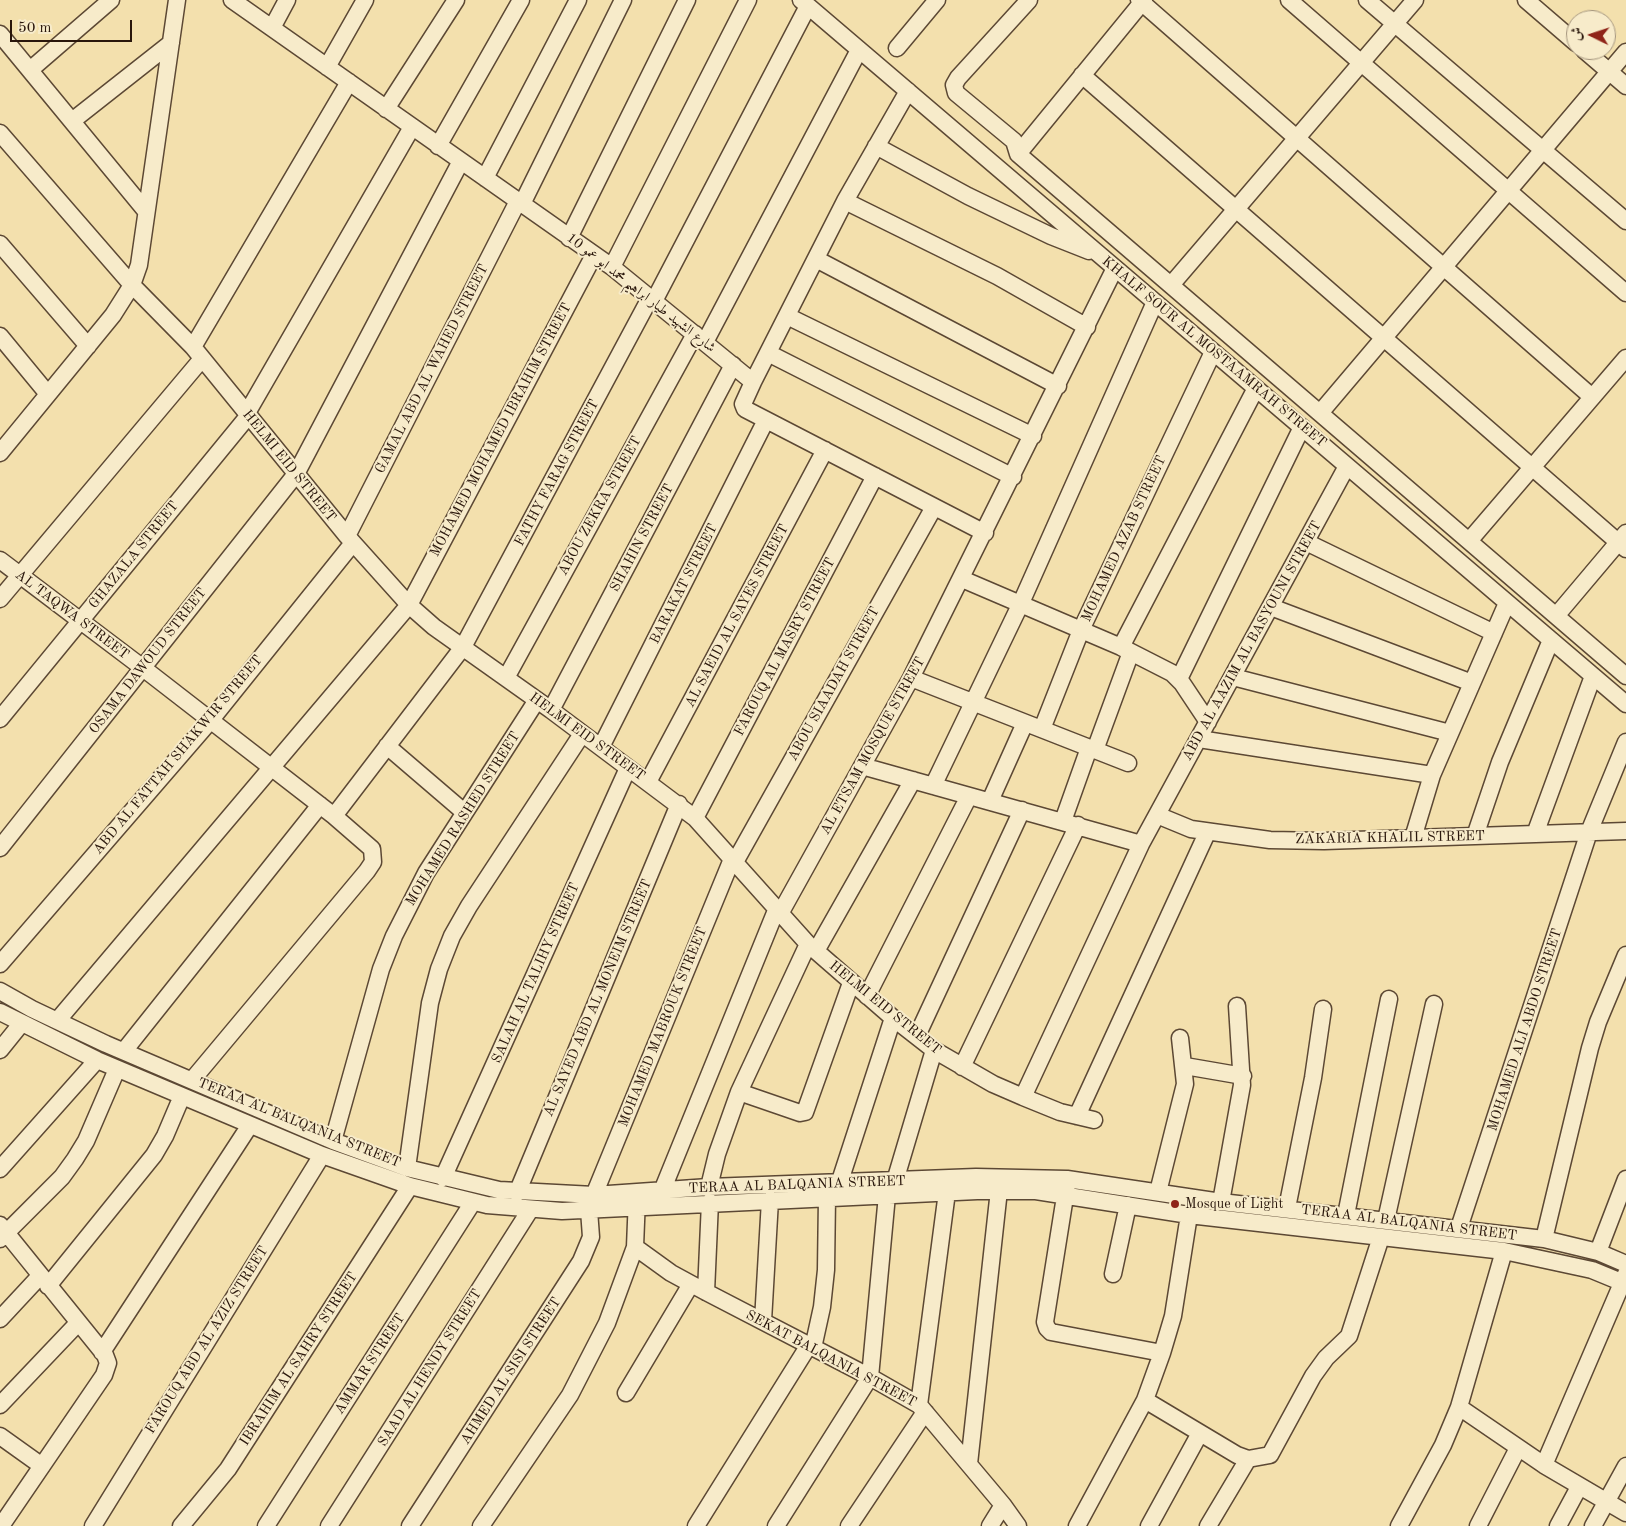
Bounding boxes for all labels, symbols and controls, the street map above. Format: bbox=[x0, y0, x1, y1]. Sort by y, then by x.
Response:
scale bar bbox=[12, 10, 135, 42]
north arrow bbox=[1566, 10, 1616, 60]
text: 50 m bbox=[18, 21, 52, 36]
text: ش bbox=[1570, 27, 1585, 41]
street label: شارع الشهيد طيار ابراهيم محمد ابو عمو 10 bbox=[563, 230, 719, 356]
street label: KHALF SOUR AL MOSTAAMRAH STREET bbox=[1098, 253, 1330, 451]
street label: GAMAL ABD AL WAHED STREET bbox=[372, 262, 492, 476]
street label: MOHAMED MOHAMED IBRAHIM STREET bbox=[427, 300, 575, 560]
street label: FATHY FARAG STREET bbox=[511, 397, 603, 549]
street label: HELMI EID STREET bbox=[239, 407, 339, 525]
street label: ABOU ZEKRA STREET bbox=[555, 433, 645, 579]
street label: MOHAMED AZAB STREET bbox=[1078, 453, 1170, 625]
street label: SHAHIN STREET bbox=[606, 481, 678, 595]
street label: GHAZALA STREET bbox=[85, 498, 183, 612]
street label: ABD AL AAZIM AL BASYOUNI STREET bbox=[1179, 518, 1325, 764]
street label: BARAKAT STREET bbox=[646, 521, 722, 647]
street label: AL SAEID AL SAYES STREET bbox=[681, 522, 793, 710]
street label: FAROUQ AL MASRY STREET bbox=[731, 555, 839, 739]
street label: AL TAQWA STREET bbox=[12, 567, 132, 663]
street label: OSAMA DAWOUD STREET bbox=[86, 585, 210, 737]
street label: ABOU SIAADAH STREET bbox=[785, 604, 883, 764]
street label: ABD AL FATTAH SHAKWIR STREET bbox=[90, 652, 266, 858]
street label: AL ETSAM MOSQUE STREET bbox=[817, 654, 929, 838]
street label: HELMI EID STREET bbox=[526, 689, 648, 785]
street label: MOHAMED RASHED STREET bbox=[402, 729, 524, 909]
street label: ZAKARIA KHALIL STREET bbox=[1295, 828, 1485, 848]
street label: AL SAYED ABD AL MONEIM STREET bbox=[540, 877, 656, 1119]
street label: SALAH AL TALIHY STREET bbox=[489, 880, 583, 1066]
street label: MOHAMED MABROUK STREET bbox=[615, 924, 711, 1130]
street label: MOHAMED ALI ABDO STREET bbox=[1484, 927, 1566, 1133]
street label: HELMI EID STREET bbox=[826, 958, 944, 1058]
street label: TERAA AL BALQANIA STREET bbox=[195, 1074, 403, 1172]
street label: TERAA AL BALQANIA STREET bbox=[688, 1173, 906, 1197]
place label: Mosque of Light bbox=[1185, 1196, 1283, 1212]
marker: Mosque of Light bbox=[1169, 1198, 1181, 1210]
street label: TERAA AL BALQANIA STREET bbox=[1300, 1201, 1518, 1245]
street label: FAROUQ ABD AL AZIZ STREET bbox=[142, 1243, 272, 1437]
street label: IBRAHIM AL SAHRY STREET bbox=[236, 1269, 362, 1449]
street label: SAAD AL HENDY STREET bbox=[375, 1286, 485, 1450]
street label: AHMED AL SISI STREET bbox=[457, 1294, 565, 1448]
street label: SEKAT BALQANIA STREET bbox=[743, 1307, 919, 1411]
street label: AMMAR STREET bbox=[331, 1310, 409, 1418]

